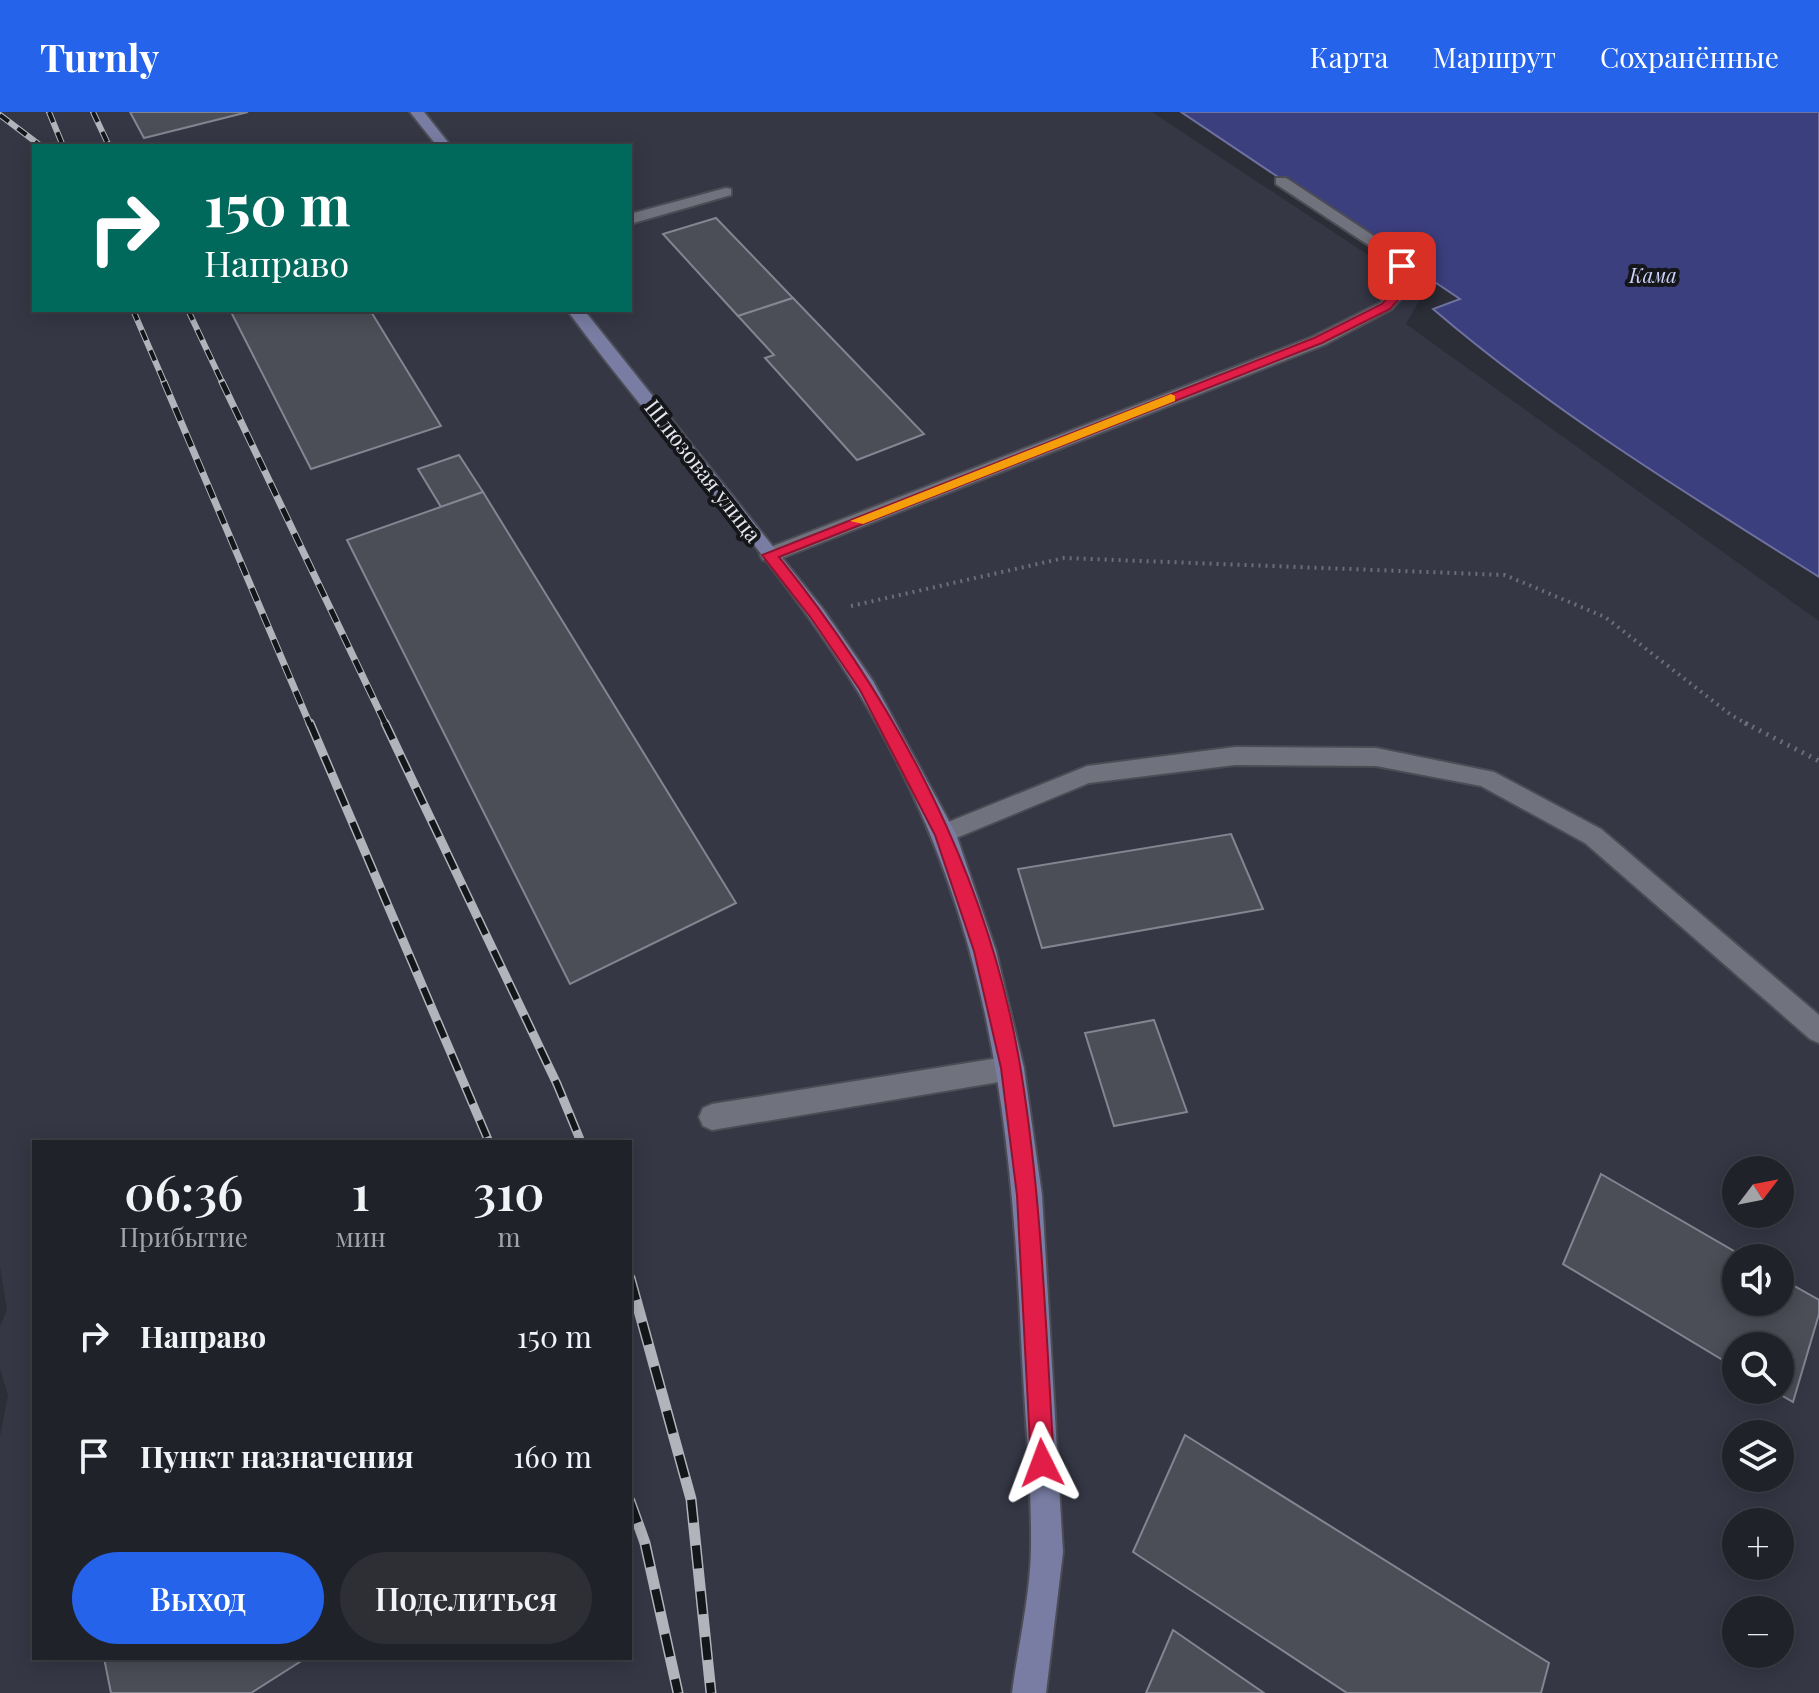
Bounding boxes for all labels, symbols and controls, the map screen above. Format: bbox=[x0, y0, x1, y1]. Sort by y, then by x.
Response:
text: Turnly bbox=[40, 31, 159, 82]
text: Карта bbox=[1310, 38, 1388, 75]
text: Маршрут bbox=[1432, 38, 1556, 75]
text: Сохранённые bbox=[1600, 38, 1779, 75]
text: 150 m bbox=[204, 166, 350, 241]
icon: right bbox=[72, 176, 176, 280]
pin bbox=[1368, 232, 1436, 300]
text: Направо bbox=[204, 238, 349, 286]
icon: arrive bbox=[1380, 244, 1424, 288]
water label: Кама bbox=[1628, 261, 1677, 288]
street label: Шлюзовая улица bbox=[639, 393, 769, 548]
north arrow bbox=[1722, 1156, 1794, 1228]
map controls bbox=[1722, 1156, 1794, 1668]
text: 06:36 bbox=[124, 1159, 243, 1223]
text: 1 bbox=[352, 1159, 370, 1223]
text: 310 bbox=[473, 1159, 545, 1223]
text: Прибытие bbox=[119, 1219, 248, 1254]
text: мин bbox=[335, 1219, 386, 1254]
text: m bbox=[497, 1219, 521, 1254]
button: sound bbox=[1722, 1244, 1794, 1316]
icon: right bbox=[72, 1314, 116, 1358]
text: Направо bbox=[140, 1316, 266, 1356]
text: 150 m bbox=[517, 1316, 592, 1356]
button: search bbox=[1722, 1332, 1794, 1404]
button: layers bbox=[1722, 1420, 1794, 1492]
position arrow bbox=[1000, 1421, 1084, 1505]
icon: arrive bbox=[72, 1434, 116, 1478]
text: Пункт назначения bbox=[140, 1436, 414, 1476]
text: 160 m bbox=[513, 1436, 592, 1476]
button: + bbox=[1722, 1508, 1794, 1580]
button: Выход bbox=[72, 1552, 324, 1644]
button: Поделиться bbox=[340, 1552, 592, 1644]
button: − bbox=[1722, 1596, 1794, 1668]

